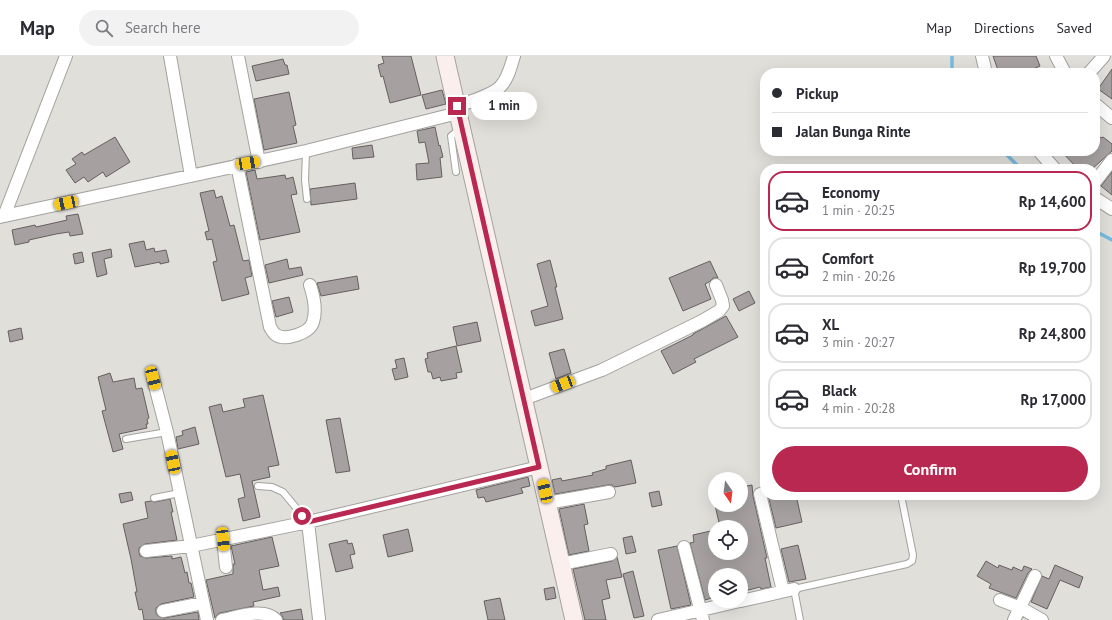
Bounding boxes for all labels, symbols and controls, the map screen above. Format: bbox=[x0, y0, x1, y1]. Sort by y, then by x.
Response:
search box bbox=[79, 10, 359, 46]
text: Map bbox=[20, 16, 55, 40]
icon: search bbox=[93, 17, 115, 39]
text: Search here bbox=[125, 18, 201, 37]
text: Map bbox=[926, 19, 952, 37]
text: Directions bbox=[974, 19, 1034, 37]
text: Saved bbox=[1056, 19, 1092, 37]
text: Pickup bbox=[796, 84, 839, 103]
callout: 1 min bbox=[471, 92, 537, 120]
route end bbox=[448, 97, 466, 115]
text: 1 min bbox=[488, 97, 520, 114]
text: Jalan Bunga Rinte bbox=[796, 122, 911, 141]
car bbox=[235, 155, 261, 171]
icon: car bbox=[774, 183, 810, 219]
text: Economy bbox=[822, 183, 880, 202]
text: Rp 14,600 bbox=[1019, 192, 1086, 211]
car bbox=[53, 195, 79, 211]
text: 1 min · 20:25 bbox=[822, 202, 895, 219]
icon: car bbox=[774, 249, 810, 285]
text: Comfort bbox=[822, 249, 874, 268]
text: Rp 19,700 bbox=[1019, 258, 1086, 277]
text: 2 min · 20:26 bbox=[822, 268, 895, 285]
icon: car bbox=[774, 315, 810, 351]
text: XL bbox=[822, 315, 839, 334]
text: Rp 24,800 bbox=[1019, 324, 1086, 343]
text: 3 min · 20:27 bbox=[822, 334, 895, 351]
car bbox=[144, 365, 162, 391]
car bbox=[550, 374, 576, 394]
icon: car bbox=[774, 381, 810, 417]
text: Black bbox=[822, 381, 857, 400]
text: Rp 17,000 bbox=[1021, 390, 1086, 409]
text: 4 min · 20:28 bbox=[822, 400, 895, 417]
button: Confirm bbox=[772, 446, 1088, 492]
car bbox=[165, 449, 181, 475]
north arrow bbox=[708, 472, 748, 512]
map controls bbox=[708, 472, 748, 608]
car bbox=[536, 478, 554, 504]
route start bbox=[293, 507, 311, 525]
button: locate bbox=[708, 520, 748, 560]
car bbox=[216, 526, 230, 552]
button: layers bbox=[708, 568, 748, 608]

